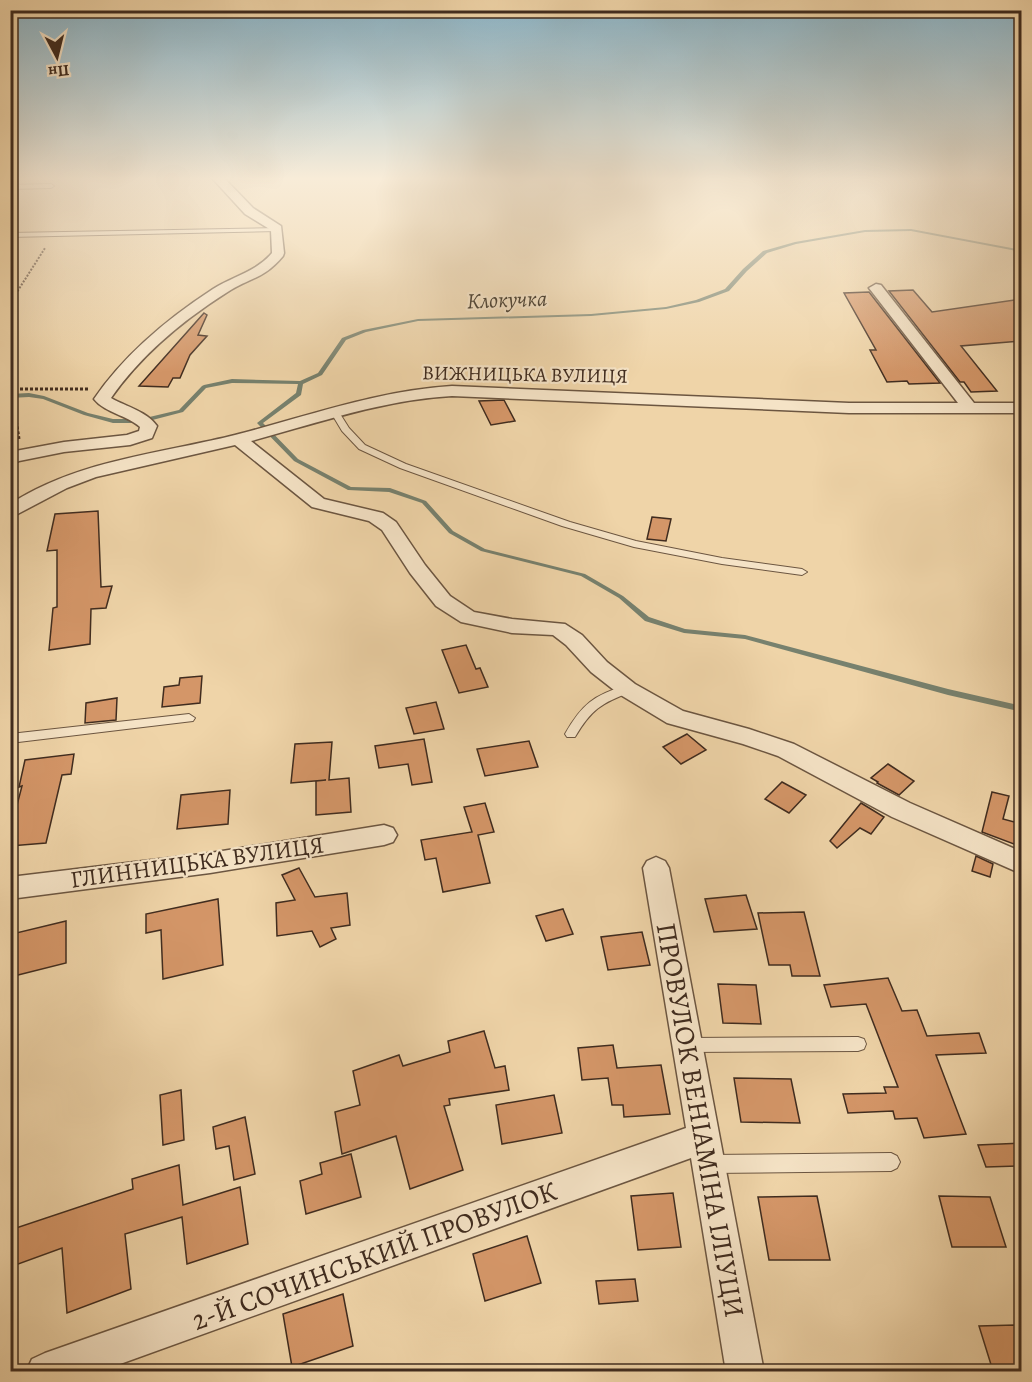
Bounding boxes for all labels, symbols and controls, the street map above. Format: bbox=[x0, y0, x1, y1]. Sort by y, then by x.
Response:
north arrow bbox=[27, 27, 87, 87]
text: Пн bbox=[47, 59, 70, 83]
water label: Клокучка bbox=[466, 284, 548, 316]
street label: ВИЖНИЦЬКА ВУЛИЦЯ bbox=[422, 359, 628, 390]
street label: ГЛИННИЦЬКА ВУЛИЦЯ bbox=[68, 828, 326, 896]
street label: ПРОВУЛОК ВЕНІАМІНА ІЛІУЦИ bbox=[647, 920, 753, 1321]
street label: 2-Й СОЧИНСЬКИЙ ПРОВУЛОК bbox=[187, 1172, 562, 1340]

